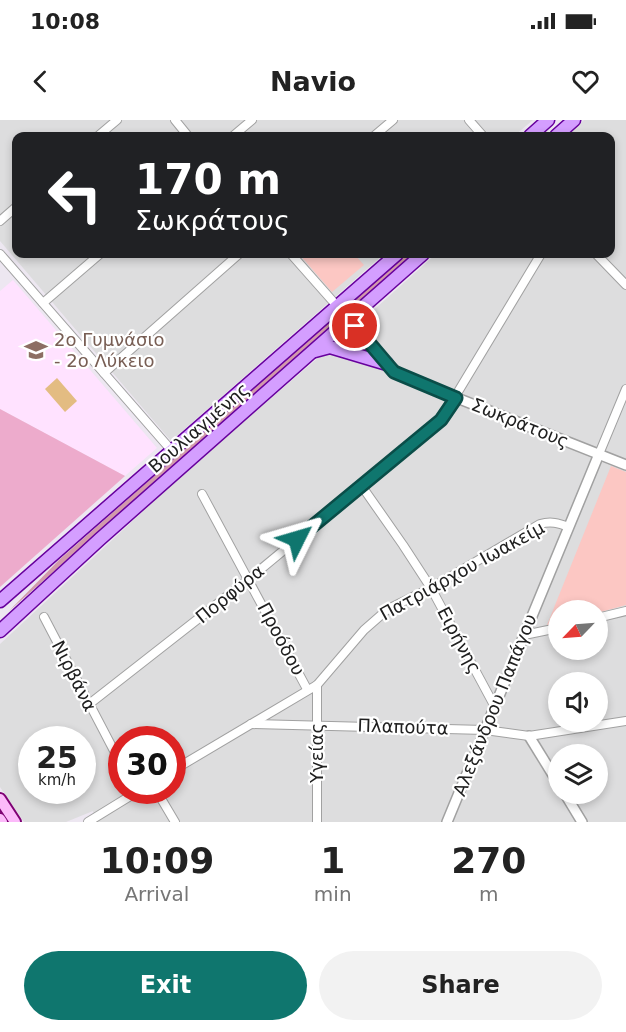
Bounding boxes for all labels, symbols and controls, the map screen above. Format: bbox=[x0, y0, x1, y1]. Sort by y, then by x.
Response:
text: 10:08 bbox=[30, 9, 100, 34]
icon: back bbox=[24, 65, 57, 98]
icon: heart bbox=[569, 65, 602, 98]
text: Navio bbox=[270, 66, 356, 97]
text: 170 m bbox=[135, 155, 281, 204]
icon: left bbox=[36, 156, 114, 234]
text: Σωκράτους bbox=[135, 205, 290, 236]
pin bbox=[329, 300, 380, 351]
icon: arrive bbox=[338, 309, 371, 342]
place label: 2ο Γυμνάσιο - 2ο Λύκειο bbox=[54, 329, 165, 371]
school or university icon: 2ο Γυμνάσιο - 2ο Λύκειο bbox=[23, 337, 49, 363]
street label: Βουλιαγμένης bbox=[144, 378, 253, 477]
street label: Σωκράτους bbox=[468, 393, 572, 452]
position arrow bbox=[265, 507, 329, 571]
street label: Πατριάρχου Ιωακείμ bbox=[376, 516, 548, 625]
street label: Πορφύρα bbox=[191, 560, 268, 627]
street label: Προόδου bbox=[254, 599, 309, 679]
north arrow bbox=[548, 600, 608, 660]
map controls bbox=[548, 600, 608, 804]
street label: Ειρήνης bbox=[433, 603, 486, 677]
street label: Αλεξάνδρου Παπάγου bbox=[448, 611, 541, 799]
street label: Νιρβάνα bbox=[48, 637, 101, 715]
button: sound bbox=[548, 672, 608, 732]
street label: Πλαπούτα bbox=[357, 714, 449, 739]
street label: Υγείας bbox=[306, 723, 327, 784]
speed limit sign: 30 bbox=[108, 726, 186, 804]
text: 25 bbox=[36, 740, 78, 775]
button: layers bbox=[548, 744, 608, 804]
text: km/h bbox=[38, 771, 76, 789]
text: 10:09 bbox=[100, 840, 214, 881]
text: 1 bbox=[320, 840, 345, 881]
text: 270 bbox=[451, 840, 526, 881]
text: Arrival bbox=[124, 882, 189, 906]
text: min bbox=[314, 882, 352, 906]
text: m bbox=[479, 882, 499, 906]
button: Exit bbox=[24, 951, 307, 1020]
button: Share bbox=[319, 951, 602, 1020]

